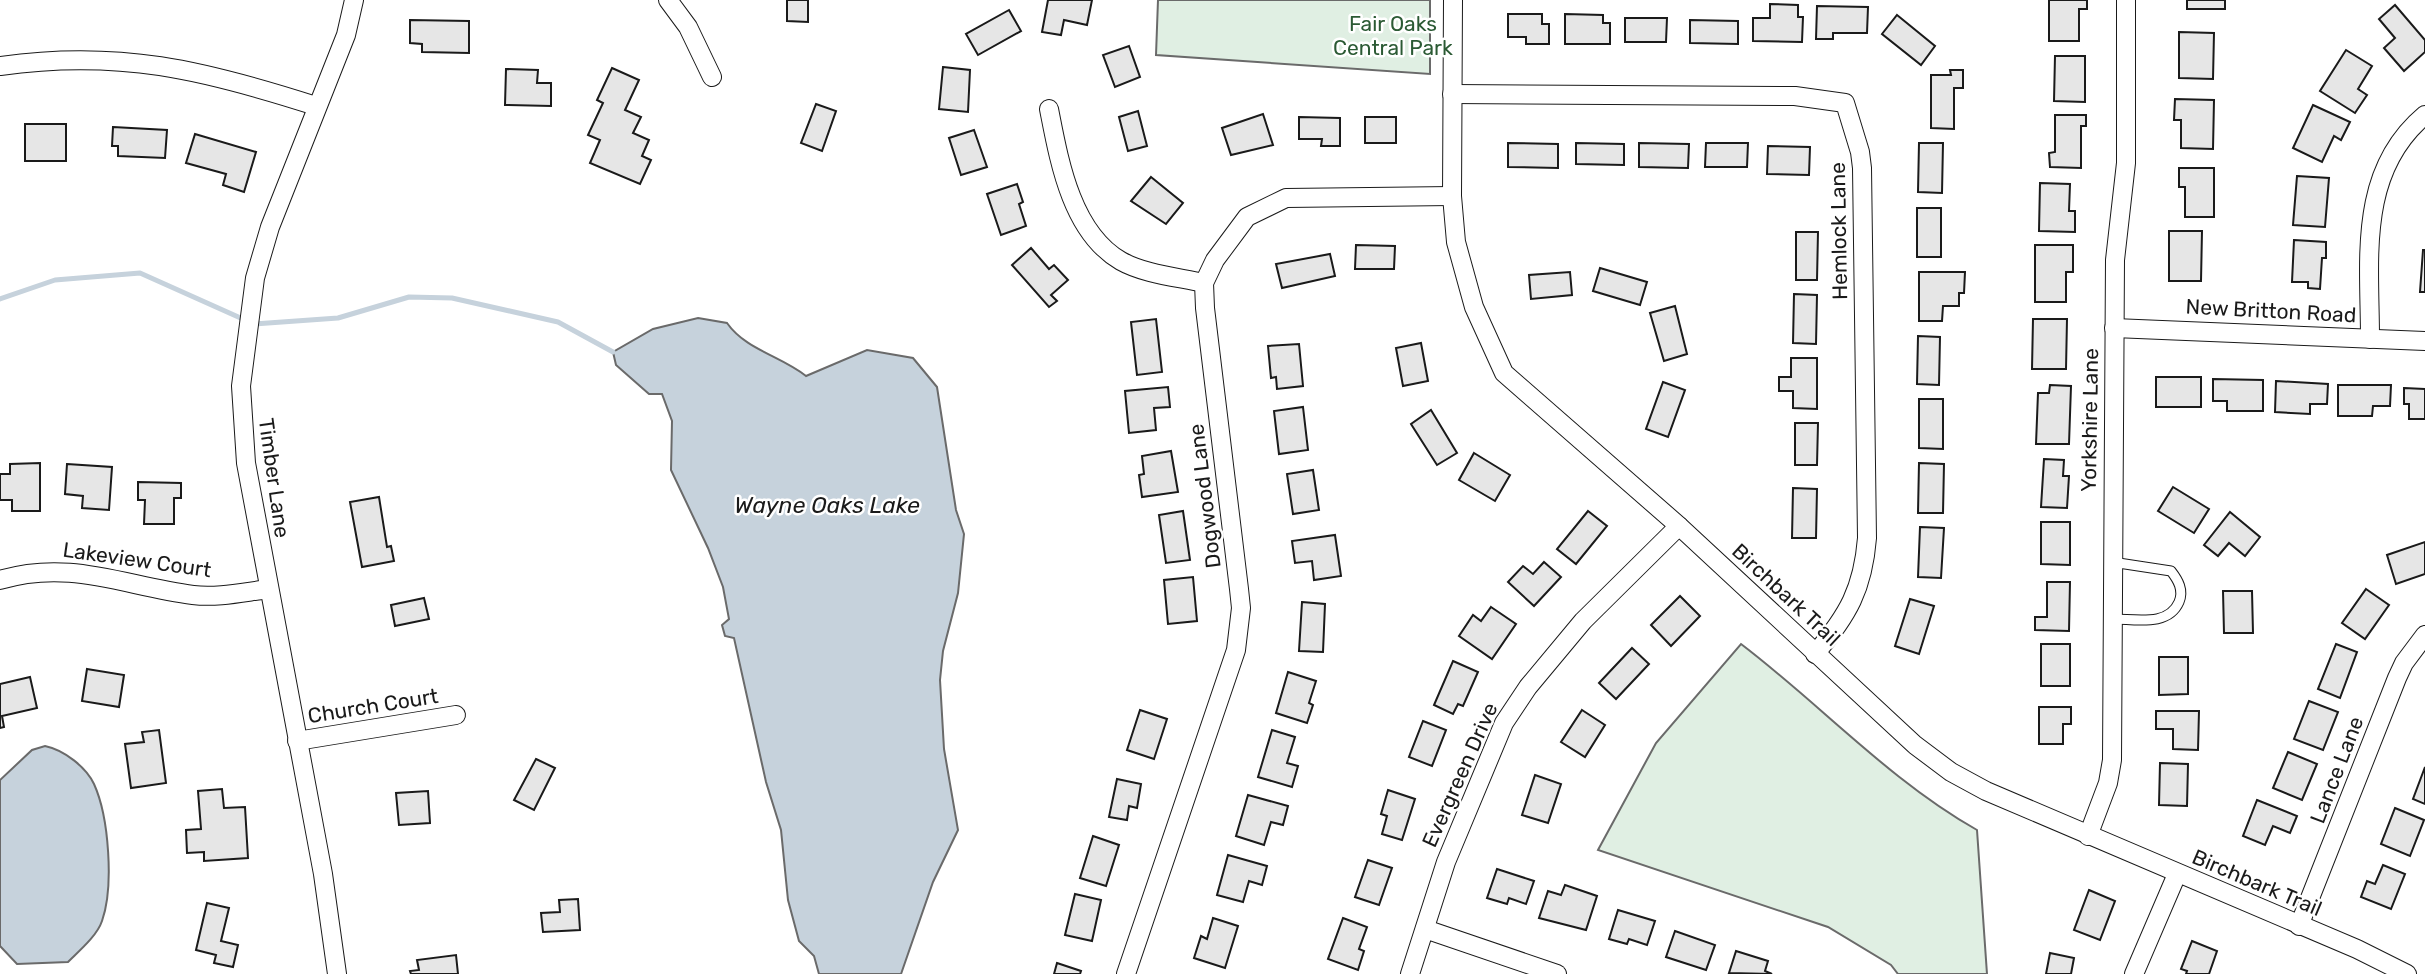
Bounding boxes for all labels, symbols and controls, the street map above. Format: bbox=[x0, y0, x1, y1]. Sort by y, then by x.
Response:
park label: Fair Oaks Central Park bbox=[1333, 11, 1453, 60]
street label: Hemlock Lane bbox=[1825, 162, 1852, 300]
street label: New Britton Road bbox=[2185, 294, 2357, 327]
street label: Yorkshire Lane bbox=[2076, 348, 2103, 492]
street label: Timber Lane bbox=[254, 416, 295, 539]
street label: Dogwood Lane bbox=[1183, 422, 1226, 570]
water label: Wayne Oaks Lake bbox=[734, 491, 920, 519]
street label: Lakeview Court bbox=[61, 537, 213, 582]
street label: Birchbark Trail bbox=[1727, 538, 1846, 651]
street label: Church Court bbox=[306, 683, 440, 728]
street label: Evergreen Drive bbox=[1417, 699, 1503, 851]
street label: Lance Lane bbox=[2305, 713, 2368, 827]
street label: Birchbark Trail bbox=[2189, 844, 2326, 921]

